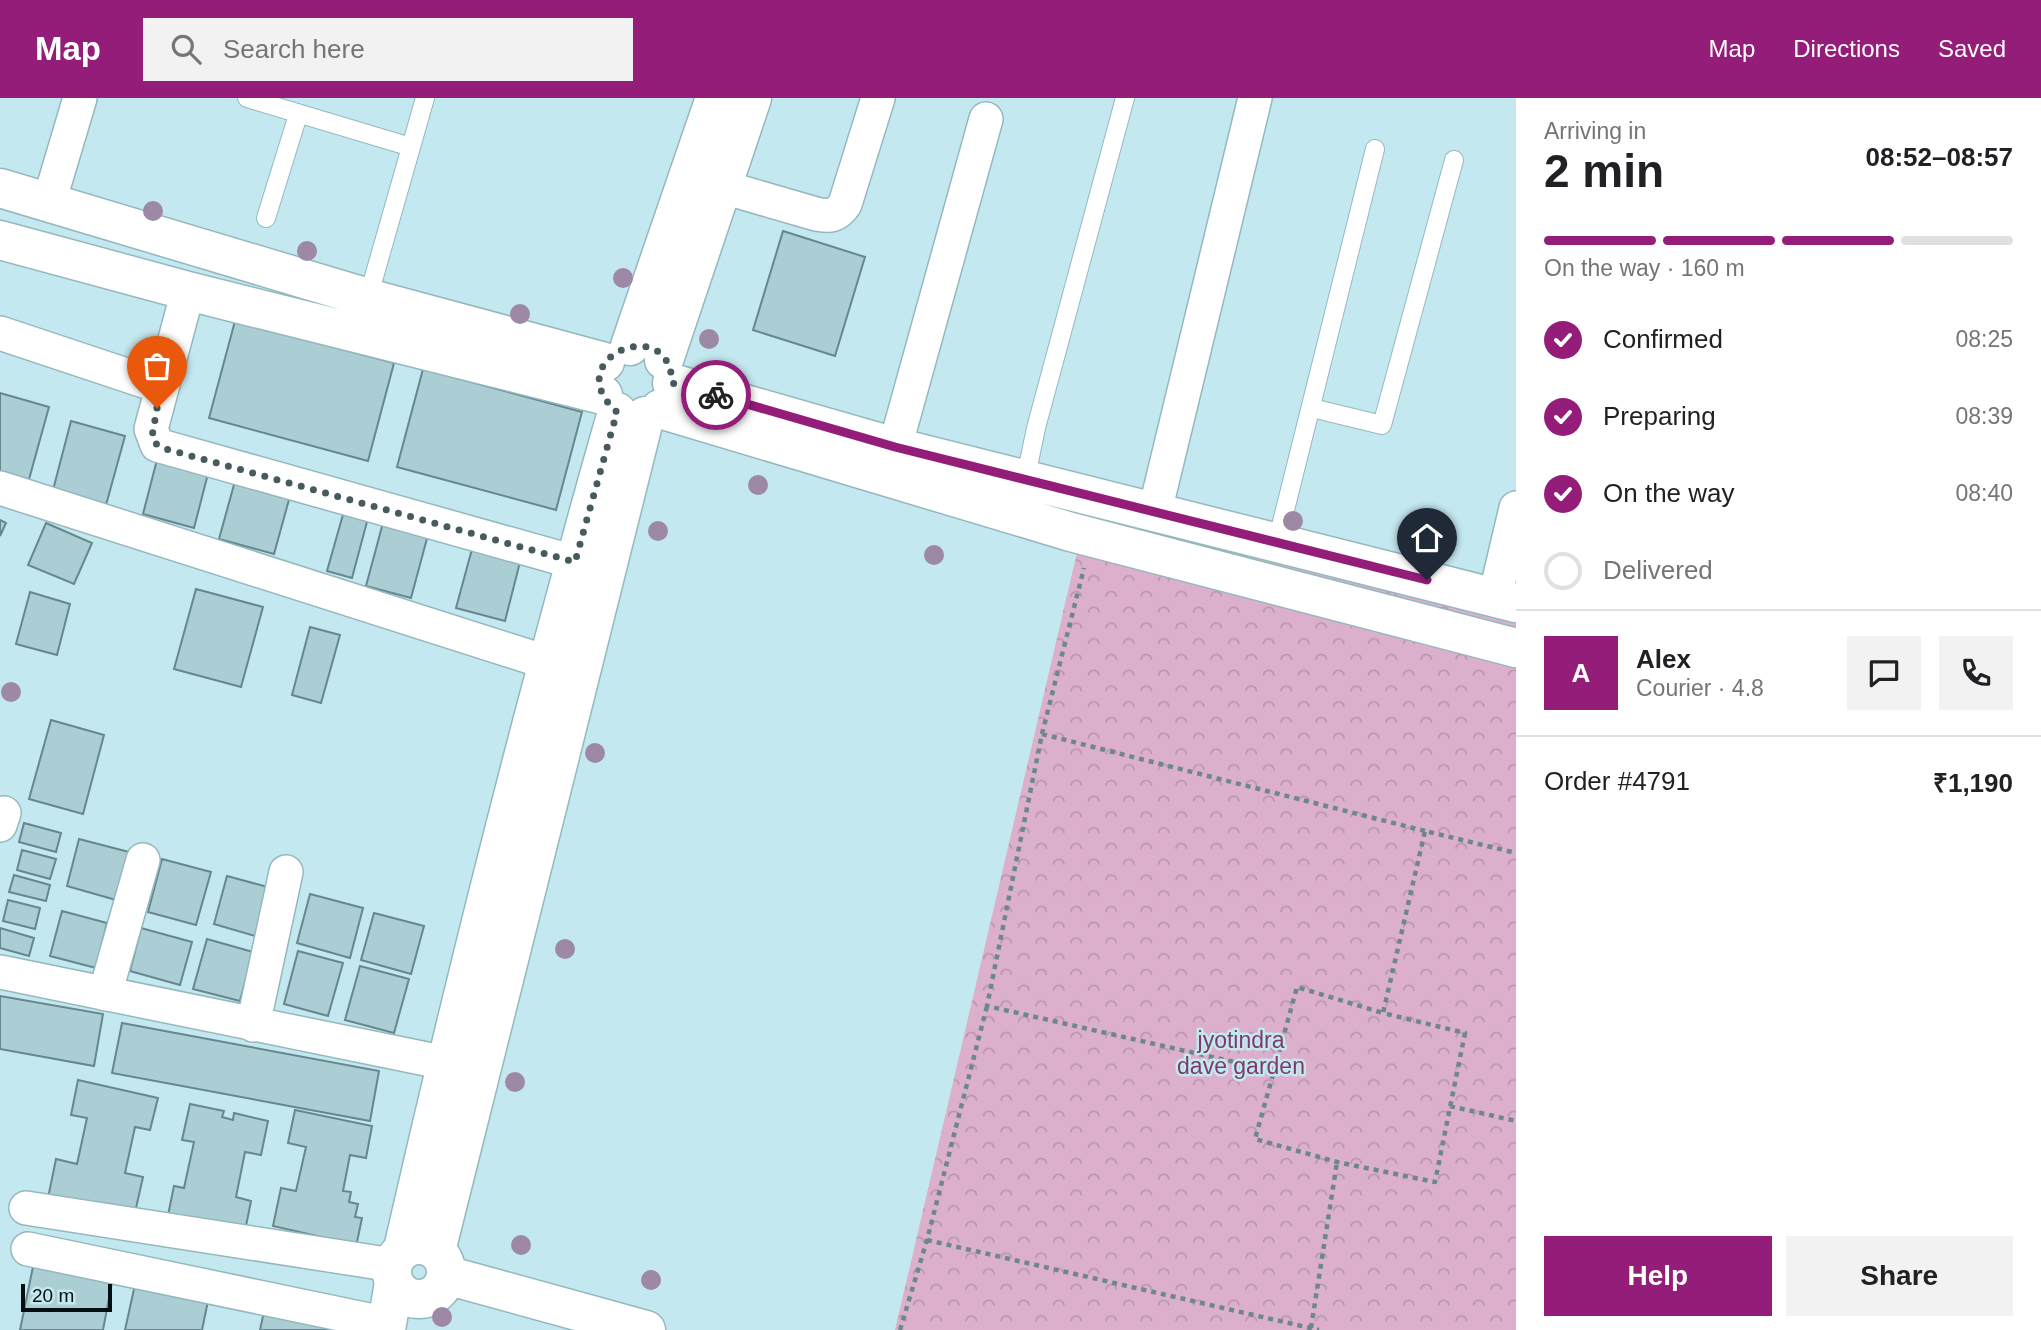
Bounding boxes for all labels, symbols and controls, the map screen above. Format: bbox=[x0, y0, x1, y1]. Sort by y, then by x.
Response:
search box bbox=[143, 18, 633, 81]
text: Map bbox=[35, 30, 101, 67]
icon: search bbox=[167, 30, 205, 68]
text: Search here bbox=[223, 34, 365, 64]
text: Map bbox=[1709, 35, 1755, 62]
text: Directions bbox=[1793, 35, 1900, 62]
text: Saved bbox=[1938, 35, 2006, 62]
text: Arriving in bbox=[1544, 118, 1646, 144]
text: 08:52–08:57 bbox=[1866, 142, 2013, 172]
text: 2 min bbox=[1544, 145, 1664, 197]
text: On the way · 160 m bbox=[1544, 255, 1745, 281]
icon: check bbox=[1544, 321, 1582, 359]
text: Confirmed bbox=[1603, 324, 1723, 354]
text: 08:25 bbox=[1955, 326, 2013, 352]
pin bbox=[127, 336, 187, 408]
icon: bag bbox=[138, 347, 176, 385]
courier bbox=[681, 360, 751, 430]
icon: bike bbox=[697, 376, 735, 414]
icon: check bbox=[1544, 398, 1582, 436]
text: Preparing bbox=[1603, 401, 1716, 431]
text: 08:39 bbox=[1955, 403, 2013, 429]
icon: check bbox=[1544, 475, 1582, 513]
text: On the way bbox=[1603, 478, 1735, 508]
text: 08:40 bbox=[1955, 480, 2013, 506]
pin bbox=[1397, 508, 1457, 580]
icon: home bbox=[1408, 519, 1446, 557]
text: Delivered bbox=[1603, 555, 1713, 585]
button: chat bbox=[1847, 636, 1921, 710]
button: phone bbox=[1939, 636, 2013, 710]
text: Alex bbox=[1636, 644, 1691, 674]
text: A bbox=[1572, 658, 1590, 688]
text: Courier · 4.8 bbox=[1636, 675, 1764, 701]
text: Order #4791 bbox=[1544, 766, 1690, 796]
text: ₹1,190 bbox=[1933, 768, 2013, 798]
park label: jyotindra dave garden bbox=[1177, 1027, 1305, 1079]
button: Help bbox=[1544, 1236, 1772, 1316]
button: Share bbox=[1786, 1236, 2013, 1316]
scale bar bbox=[21, 1281, 112, 1313]
text: 20 m bbox=[32, 1285, 74, 1306]

